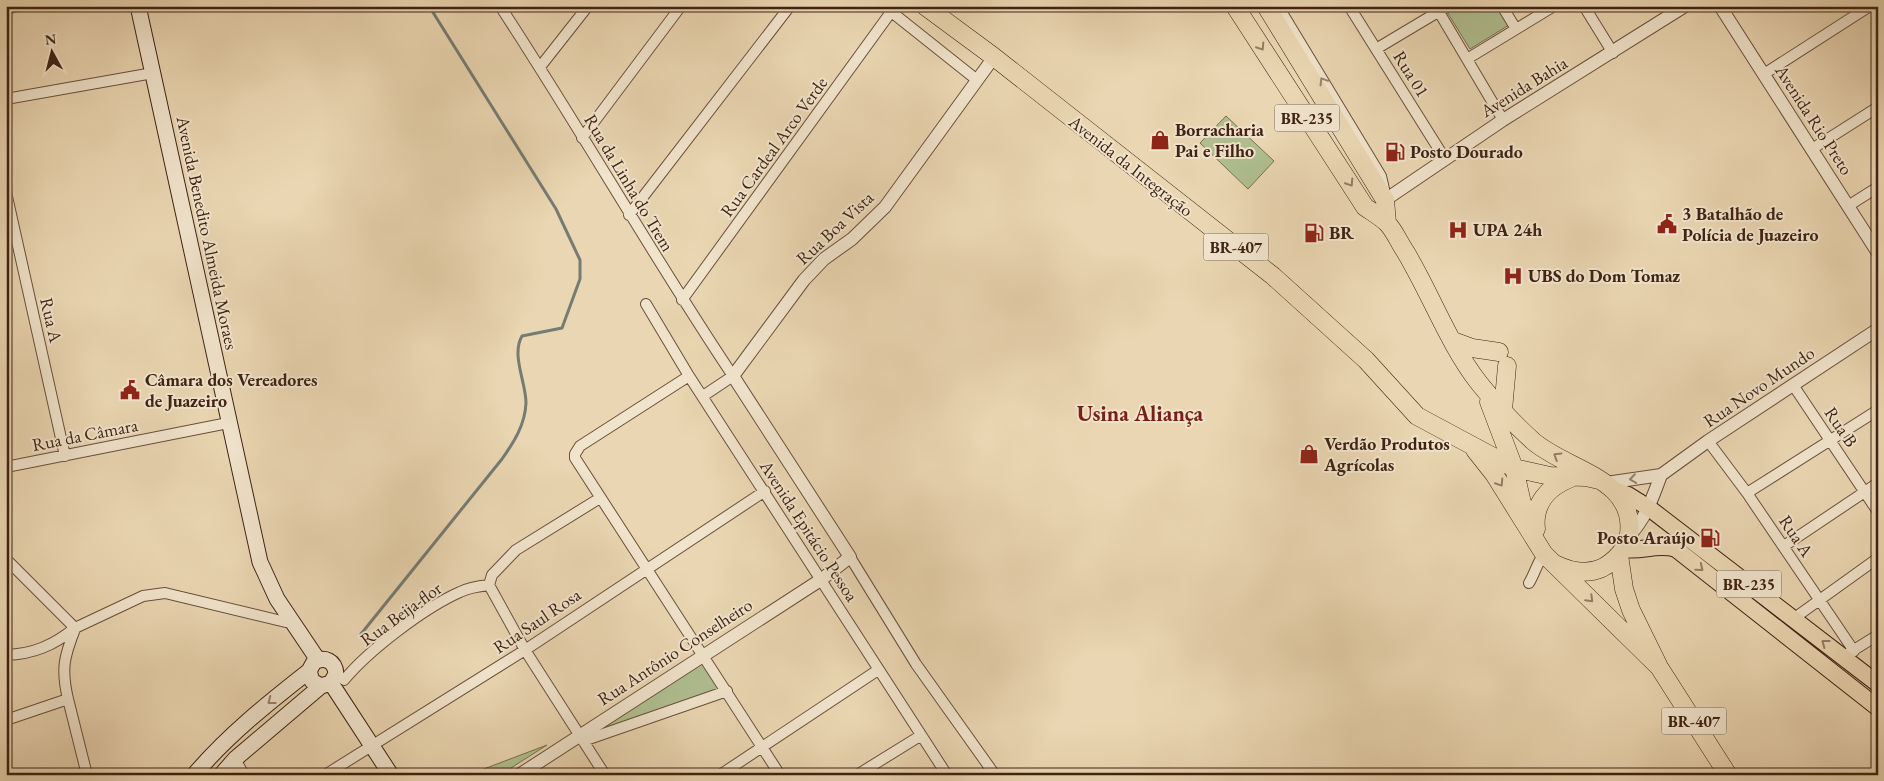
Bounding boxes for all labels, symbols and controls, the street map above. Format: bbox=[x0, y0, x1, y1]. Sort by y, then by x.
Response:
north arrow bbox=[28, 28, 78, 78]
text: N bbox=[44, 29, 58, 49]
one-way arrow bbox=[1255, 42, 1265, 51]
street label: Rua 01 bbox=[1388, 46, 1435, 101]
street label: Avenida Bahia bbox=[1475, 50, 1572, 123]
street label: Avenida Rio Preto bbox=[1770, 59, 1859, 179]
street label: Rua Cardeal Arco Verde bbox=[715, 72, 832, 221]
one-way arrow bbox=[1320, 78, 1329, 87]
road number: BR-235 bbox=[1274, 105, 1340, 132]
street label: Avenida da Integração bbox=[1064, 109, 1198, 221]
street label: Rua da Linha do Trem bbox=[579, 110, 680, 256]
street label: Avenida Benedito Almeida Moraes bbox=[171, 113, 244, 352]
place label: Borracharia Pai e Filho bbox=[1175, 118, 1264, 162]
shop icon: Borracharia Pai e Filho bbox=[1149, 129, 1171, 151]
place label: Posto Dourado bbox=[1410, 140, 1523, 163]
fuel station icon: Posto Dourado bbox=[1384, 141, 1406, 163]
one-way arrow bbox=[1344, 178, 1353, 187]
street label: Rua Boa Vista bbox=[791, 185, 879, 269]
place label: 3 Batalhão de Polícia de Juazeiro bbox=[1682, 202, 1819, 246]
public building icon: 3 Batalhão de Polícia de Juazeiro bbox=[1656, 213, 1678, 235]
place label: UPA 24h bbox=[1473, 218, 1542, 241]
hospital icon: UPA 24h bbox=[1447, 219, 1469, 241]
place label: BR bbox=[1329, 221, 1354, 244]
fuel station icon: BR bbox=[1303, 222, 1325, 244]
road number: BR-407 bbox=[1204, 233, 1268, 260]
place label: UBS do Dom Tomaz bbox=[1528, 264, 1680, 287]
hospital icon: UBS do Dom Tomaz bbox=[1502, 265, 1524, 287]
street label: Rua A bbox=[35, 295, 68, 345]
street label: Rua Novo Mundo bbox=[1699, 341, 1819, 432]
place label: Câmara dos Vereadores de Juazeiro bbox=[145, 368, 318, 412]
public building icon: Câmara dos Vereadores de Juazeiro bbox=[119, 379, 141, 401]
district label: Usina Aliança bbox=[1077, 399, 1204, 428]
street label: Rua B bbox=[1820, 402, 1863, 451]
street label: Rua da Câmara bbox=[30, 413, 141, 456]
place label: Verdão Produtos Agrícolas bbox=[1323, 432, 1450, 476]
shop icon: Verdão Produtos Agrícolas bbox=[1298, 443, 1320, 465]
one-way arrow bbox=[1553, 453, 1562, 463]
street label: Avenida Epitácio Pessoa bbox=[755, 455, 864, 606]
one-way arrow bbox=[1629, 473, 1637, 484]
one-way arrow bbox=[1493, 477, 1503, 486]
street label: Rua A bbox=[1774, 510, 1819, 561]
place label: Posto Araújo bbox=[1597, 526, 1695, 549]
fuel station icon: Posto Araújo bbox=[1699, 527, 1721, 549]
one-way arrow bbox=[1694, 562, 1703, 570]
road number: BR-235 bbox=[1716, 570, 1782, 598]
street label: Rua Beija-flor bbox=[355, 576, 446, 651]
street label: Rua Saul Rosa bbox=[489, 582, 586, 658]
street label: Rua Antônio Conselheiro bbox=[593, 593, 757, 710]
one-way arrow bbox=[1584, 593, 1593, 602]
one-way arrow bbox=[1821, 640, 1831, 649]
one-way arrow bbox=[267, 696, 276, 705]
road number: BR-407 bbox=[1662, 708, 1726, 734]

